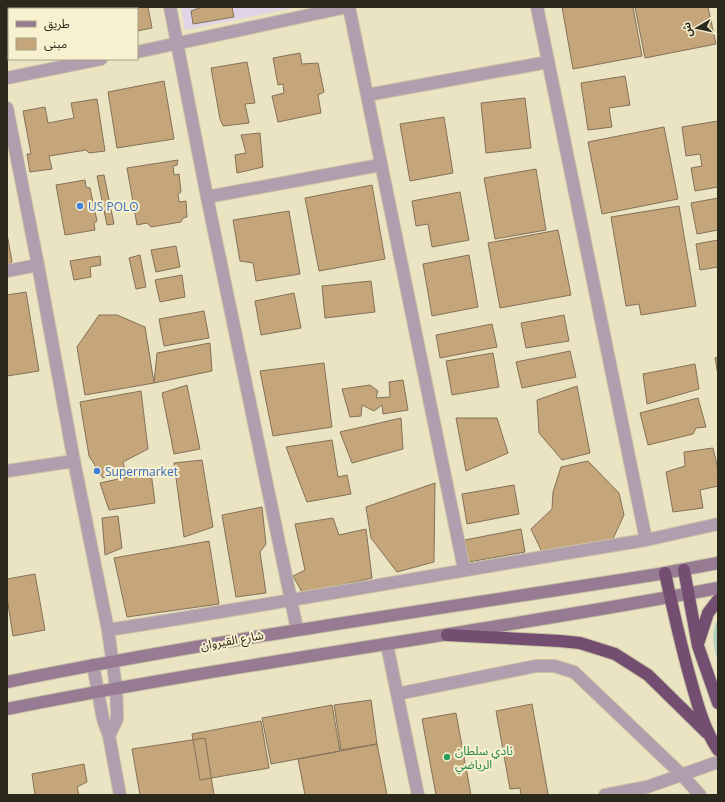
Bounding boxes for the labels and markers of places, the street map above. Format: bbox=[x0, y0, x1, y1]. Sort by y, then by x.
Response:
place label: US POLO bbox=[88, 198, 139, 215]
marker: US POLO bbox=[75, 201, 85, 211]
place label: Supermarket bbox=[105, 463, 178, 480]
marker: Supermarket bbox=[92, 466, 102, 476]
place label: نادي سلطان الرياضي bbox=[455, 742, 513, 774]
marker: نادي سلطان الرياضي bbox=[442, 752, 452, 762]

